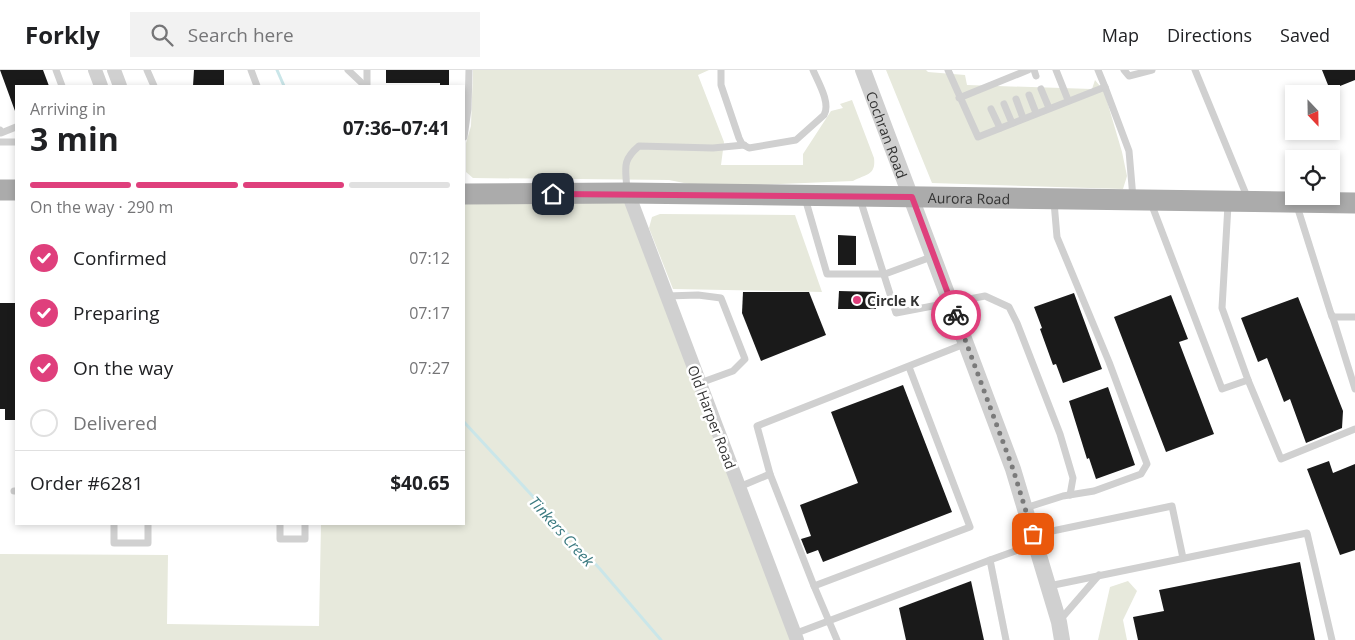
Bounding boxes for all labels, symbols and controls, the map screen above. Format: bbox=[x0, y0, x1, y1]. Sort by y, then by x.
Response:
search box bbox=[130, 12, 480, 57]
text: Forkly bbox=[25, 18, 100, 51]
icon: search bbox=[148, 21, 176, 49]
text: Search here bbox=[188, 22, 294, 48]
text: Map bbox=[1102, 23, 1139, 47]
text: Directions bbox=[1167, 23, 1252, 47]
text: Saved bbox=[1280, 23, 1330, 47]
north arrow bbox=[1285, 85, 1340, 140]
map controls bbox=[1285, 85, 1340, 205]
street label: Cochran Road bbox=[862, 88, 912, 181]
text: Arriving in bbox=[30, 98, 106, 120]
text: 07:36–07:41 bbox=[343, 115, 450, 141]
text: 3 min bbox=[30, 117, 119, 160]
button: locate bbox=[1285, 150, 1340, 205]
pin bbox=[532, 173, 574, 215]
icon: home bbox=[539, 180, 567, 208]
street label: Aurora Road bbox=[928, 188, 1010, 208]
text: On the way · 290 m bbox=[30, 196, 173, 218]
icon: check bbox=[30, 244, 58, 272]
text: Confirmed bbox=[73, 245, 167, 271]
text: 07:12 bbox=[409, 247, 450, 269]
courier bbox=[931, 290, 981, 340]
place label: Circle K bbox=[867, 291, 920, 310]
marker: Circle K bbox=[851, 294, 863, 306]
icon: check bbox=[30, 299, 58, 327]
text: Preparing bbox=[73, 300, 160, 326]
icon: bike bbox=[942, 301, 970, 329]
text: 07:17 bbox=[409, 302, 450, 324]
icon: check bbox=[30, 354, 58, 382]
text: On the way bbox=[73, 355, 173, 381]
text: 07:27 bbox=[409, 357, 450, 379]
street label: Old Harper Road bbox=[683, 362, 741, 472]
text: Delivered bbox=[73, 410, 157, 436]
text: Order #6281 bbox=[30, 470, 143, 496]
text: $40.65 bbox=[390, 470, 450, 496]
water label: Tinkers Creek bbox=[525, 492, 599, 571]
pin bbox=[1012, 513, 1054, 555]
icon: bag bbox=[1019, 520, 1047, 548]

